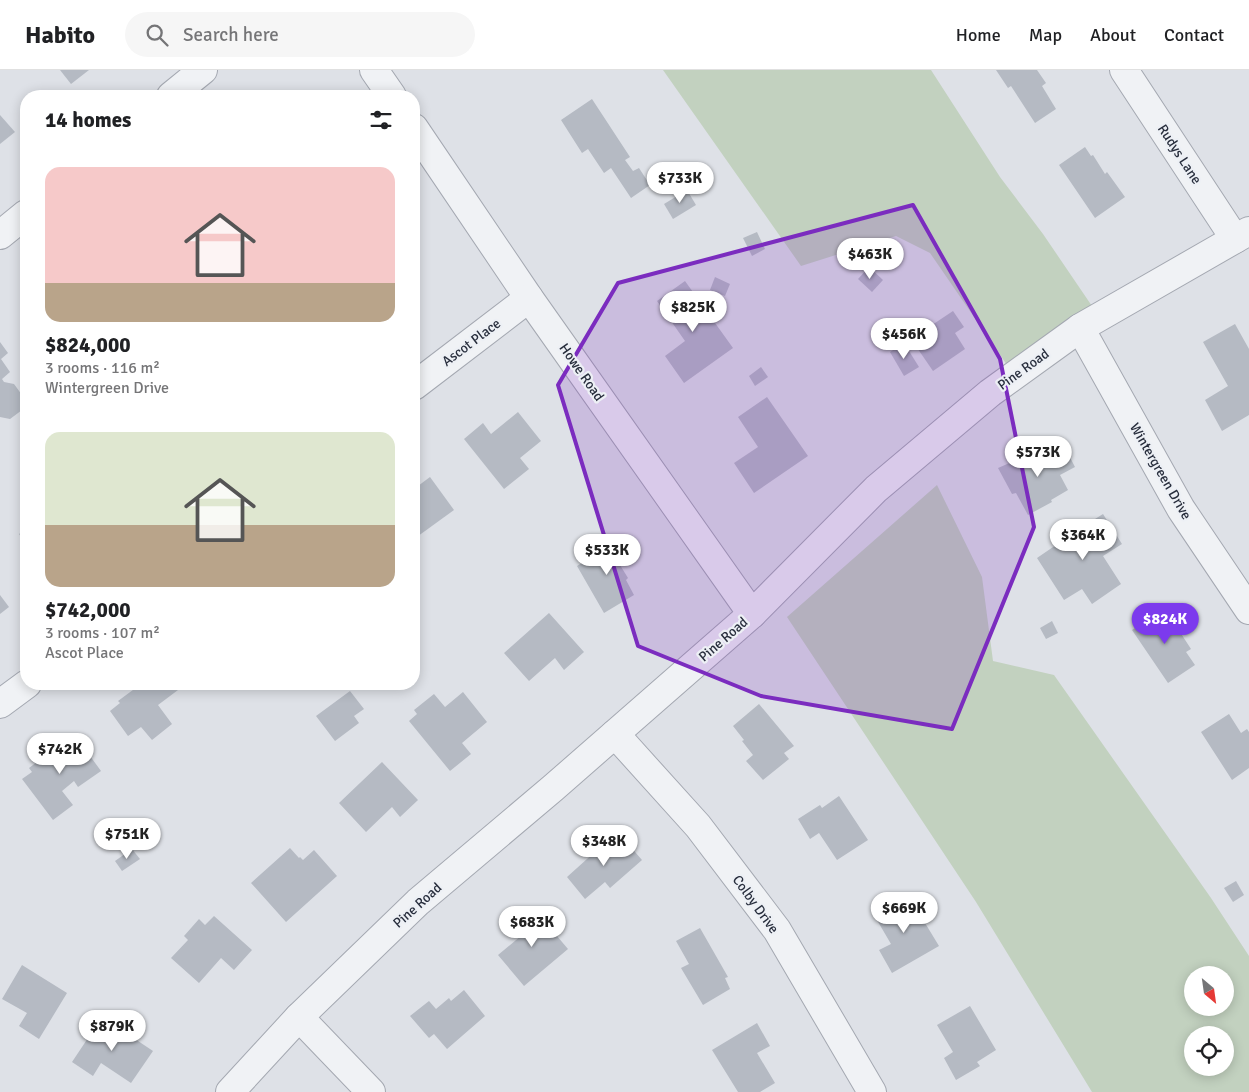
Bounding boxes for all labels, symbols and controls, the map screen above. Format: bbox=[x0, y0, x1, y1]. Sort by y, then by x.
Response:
search box bbox=[125, 12, 475, 57]
text: Habito bbox=[25, 20, 95, 50]
icon: search bbox=[143, 21, 171, 49]
text: Search here bbox=[183, 23, 279, 47]
text: Home bbox=[956, 24, 1001, 46]
text: Map bbox=[1029, 24, 1062, 46]
text: About bbox=[1090, 24, 1136, 46]
text: Contact bbox=[1164, 24, 1224, 46]
icon: filters bbox=[367, 106, 395, 134]
text: 14 homes bbox=[45, 107, 131, 133]
street label: Rudys Lane bbox=[1154, 121, 1205, 187]
pin: $733K bbox=[645, 162, 715, 204]
text: $733K bbox=[658, 168, 702, 188]
icon: home bbox=[175, 200, 265, 290]
pin: $463K bbox=[835, 238, 905, 280]
text: $463K bbox=[848, 244, 892, 264]
pin: $825K bbox=[658, 290, 728, 333]
text: $825K bbox=[671, 297, 715, 317]
street label: Ascot Place bbox=[439, 315, 504, 370]
pin: $456K bbox=[869, 318, 939, 360]
text: $456K bbox=[882, 324, 926, 344]
text: $824,000 bbox=[45, 332, 131, 358]
street label: Howe Road bbox=[556, 340, 608, 404]
street label: Pine Road bbox=[994, 345, 1052, 394]
text: 3 rooms · 116 m² bbox=[45, 358, 160, 378]
text: Wintergreen Drive bbox=[45, 378, 169, 398]
street label: Wintergreen Drive bbox=[1126, 420, 1195, 522]
pin: $573K bbox=[1003, 436, 1073, 478]
text: $573K bbox=[1016, 442, 1060, 462]
icon: home bbox=[175, 465, 265, 555]
pin: $364K bbox=[1048, 518, 1118, 561]
text: $364K bbox=[1061, 525, 1105, 545]
pin: $533K bbox=[572, 534, 642, 576]
text: $533K bbox=[585, 540, 629, 560]
text: $742,000 bbox=[45, 597, 131, 623]
pin: $824K bbox=[1130, 602, 1200, 645]
text: $824K bbox=[1143, 609, 1187, 629]
street label: Pine Road bbox=[695, 613, 751, 665]
text: 3 rooms · 107 m² bbox=[45, 623, 160, 643]
text: Ascot Place bbox=[45, 643, 124, 663]
pin: $742K bbox=[25, 732, 95, 775]
text: $742K bbox=[38, 739, 82, 759]
pin: $751K bbox=[92, 818, 162, 860]
text: $751K bbox=[105, 824, 149, 844]
pin: $348K bbox=[569, 824, 639, 867]
text: $348K bbox=[582, 831, 626, 851]
street label: Colby Drive bbox=[729, 872, 782, 937]
street label: Pine Road bbox=[390, 879, 445, 932]
pin: $669K bbox=[869, 892, 939, 934]
text: $669K bbox=[882, 898, 926, 918]
pin: $683K bbox=[497, 906, 567, 948]
text: $683K bbox=[510, 912, 554, 932]
north arrow bbox=[1184, 966, 1234, 1016]
map controls bbox=[1184, 966, 1234, 1076]
pin: $879K bbox=[77, 1010, 147, 1052]
text: $879K bbox=[90, 1016, 134, 1036]
button: locate bbox=[1184, 1026, 1234, 1076]

